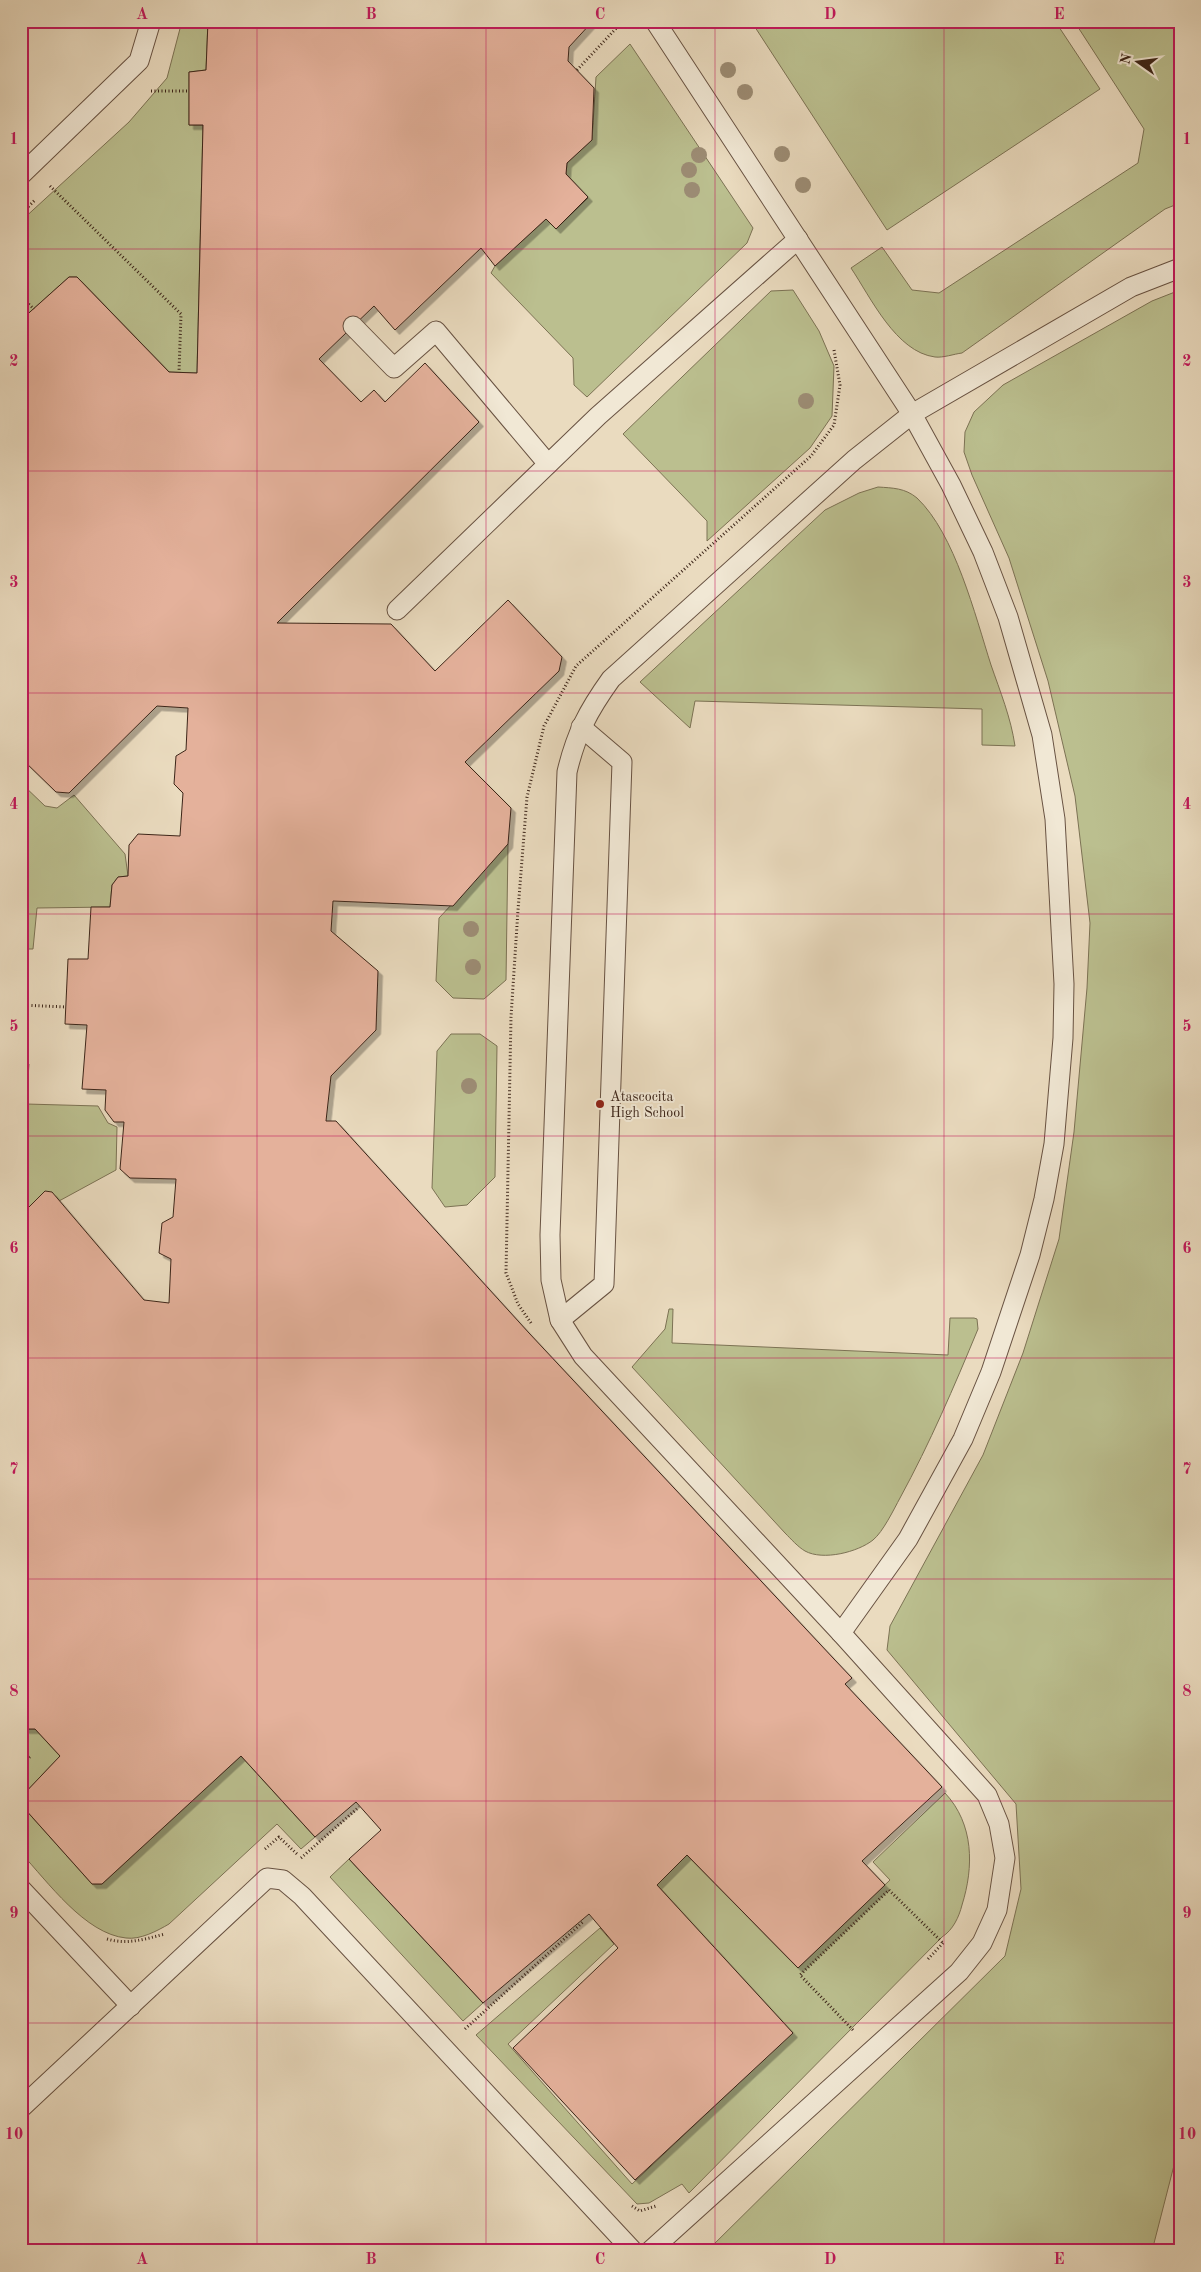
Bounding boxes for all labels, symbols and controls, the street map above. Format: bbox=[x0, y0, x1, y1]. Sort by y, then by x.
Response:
text: A bbox=[136, 7, 148, 23]
text: B bbox=[365, 7, 377, 23]
text: C bbox=[595, 7, 605, 23]
text: D bbox=[824, 7, 836, 23]
text: E bbox=[1053, 7, 1065, 23]
north arrow bbox=[1114, 38, 1164, 88]
text: N bbox=[1118, 52, 1135, 66]
text: 1 bbox=[9, 132, 19, 148]
text: 1 bbox=[1182, 132, 1192, 148]
text: 2 bbox=[9, 354, 19, 370]
text: 2 bbox=[1182, 354, 1192, 370]
text: 3 bbox=[9, 575, 19, 591]
text: 3 bbox=[1182, 575, 1192, 591]
text: 4 bbox=[9, 797, 19, 813]
text: 4 bbox=[1182, 797, 1192, 813]
text: 5 bbox=[9, 1019, 19, 1035]
text: 5 bbox=[1182, 1019, 1192, 1035]
place label: Atascocita High School bbox=[610, 1090, 684, 1120]
marker: Atascocita High School bbox=[594, 1098, 606, 1110]
text: 6 bbox=[9, 1241, 19, 1257]
text: 6 bbox=[1182, 1241, 1192, 1257]
text: 7 bbox=[9, 1462, 19, 1478]
text: 7 bbox=[1182, 1462, 1192, 1478]
text: 8 bbox=[9, 1684, 19, 1700]
text: 8 bbox=[1182, 1684, 1192, 1700]
text: 9 bbox=[9, 1906, 19, 1922]
text: 9 bbox=[1182, 1906, 1192, 1922]
text: 10 bbox=[5, 2127, 23, 2143]
text: 10 bbox=[1178, 2127, 1196, 2143]
text: A bbox=[136, 2252, 148, 2268]
text: B bbox=[365, 2252, 377, 2268]
text: C bbox=[595, 2252, 605, 2268]
text: D bbox=[824, 2252, 836, 2268]
text: E bbox=[1053, 2252, 1065, 2268]

